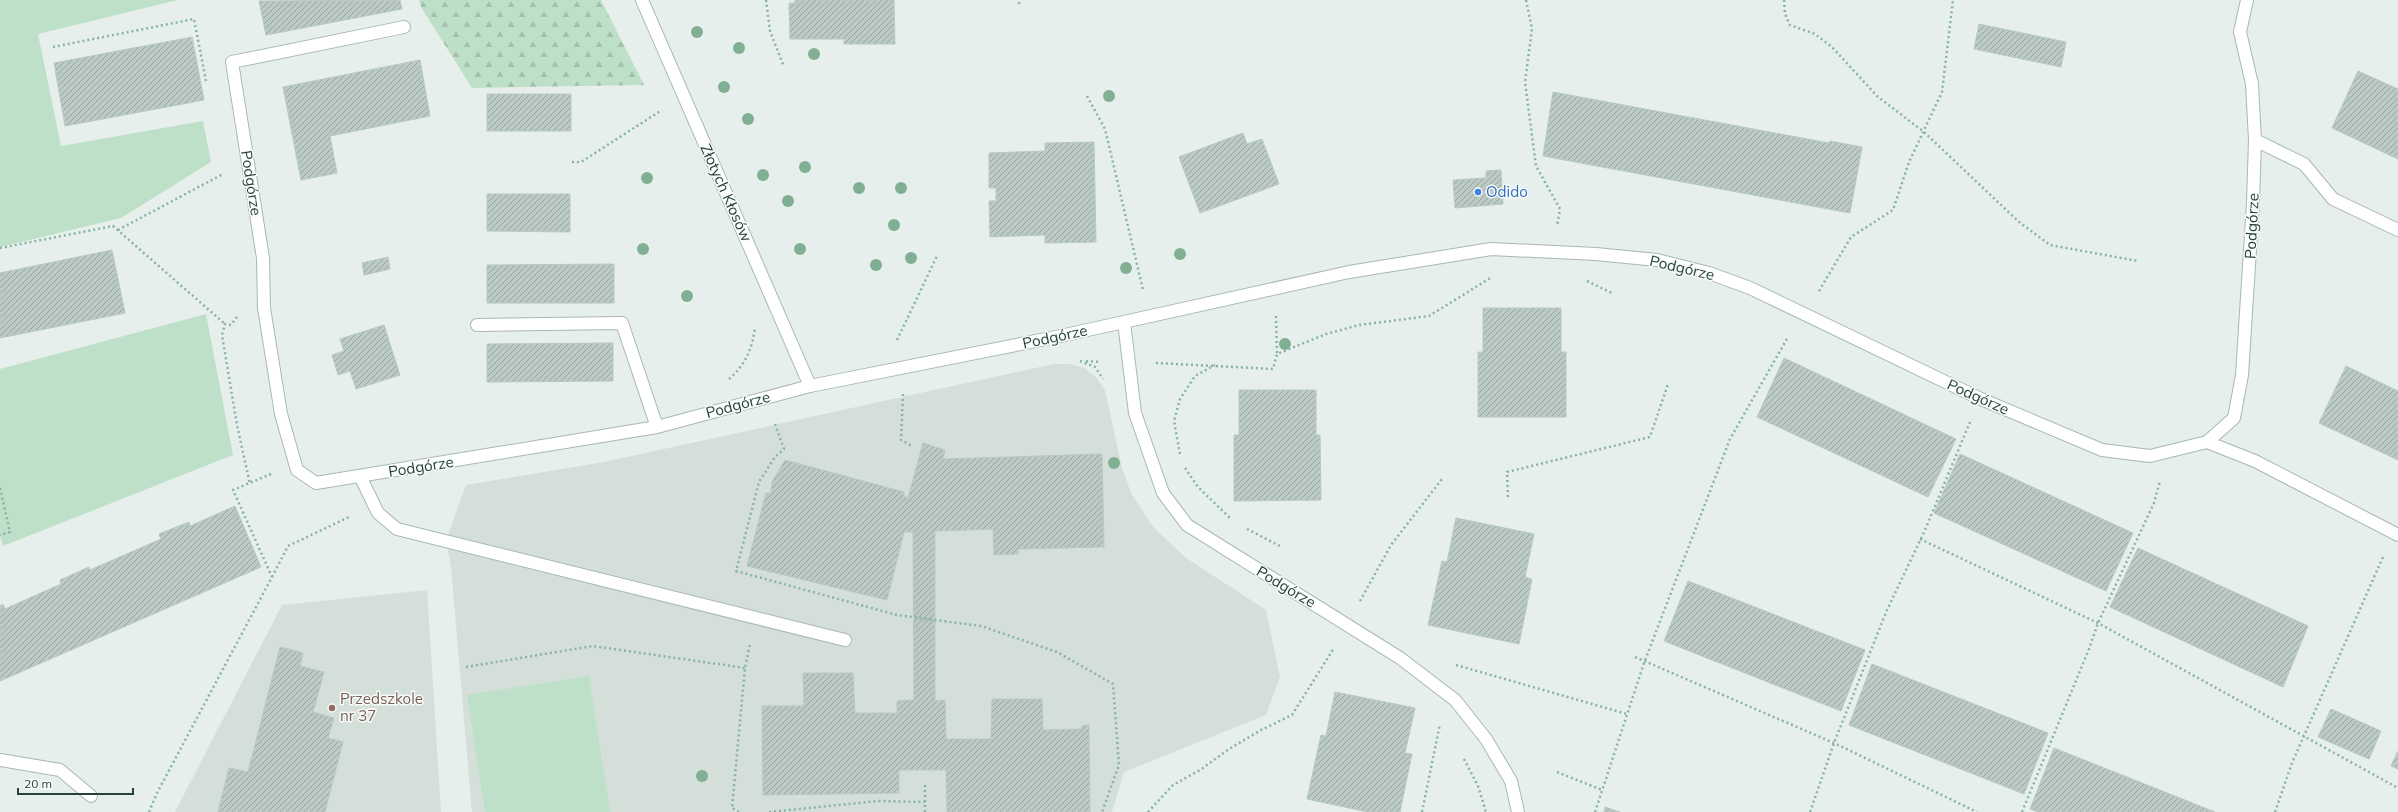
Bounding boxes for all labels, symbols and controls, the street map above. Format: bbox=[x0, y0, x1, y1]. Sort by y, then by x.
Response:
street label: Złotych Kłosów bbox=[696, 141, 756, 245]
street label: Podgórze bbox=[237, 149, 266, 217]
place label: Odido bbox=[1486, 182, 1528, 201]
marker: Odido bbox=[1473, 187, 1483, 197]
street label: Podgórze bbox=[2240, 193, 2263, 259]
street label: Podgórze bbox=[1648, 251, 1716, 284]
street label: Podgórze bbox=[1021, 320, 1089, 353]
street label: Podgórze bbox=[1944, 374, 2012, 419]
street label: Podgórze bbox=[704, 387, 772, 422]
street label: Podgórze bbox=[387, 452, 455, 481]
street label: Podgórze bbox=[1253, 561, 1319, 612]
place label: Przedszkole nr 37 bbox=[340, 689, 423, 725]
marker: Przedszkole nr 37 bbox=[327, 703, 337, 713]
scale bar bbox=[18, 770, 133, 796]
text: 20 m bbox=[24, 776, 52, 791]

